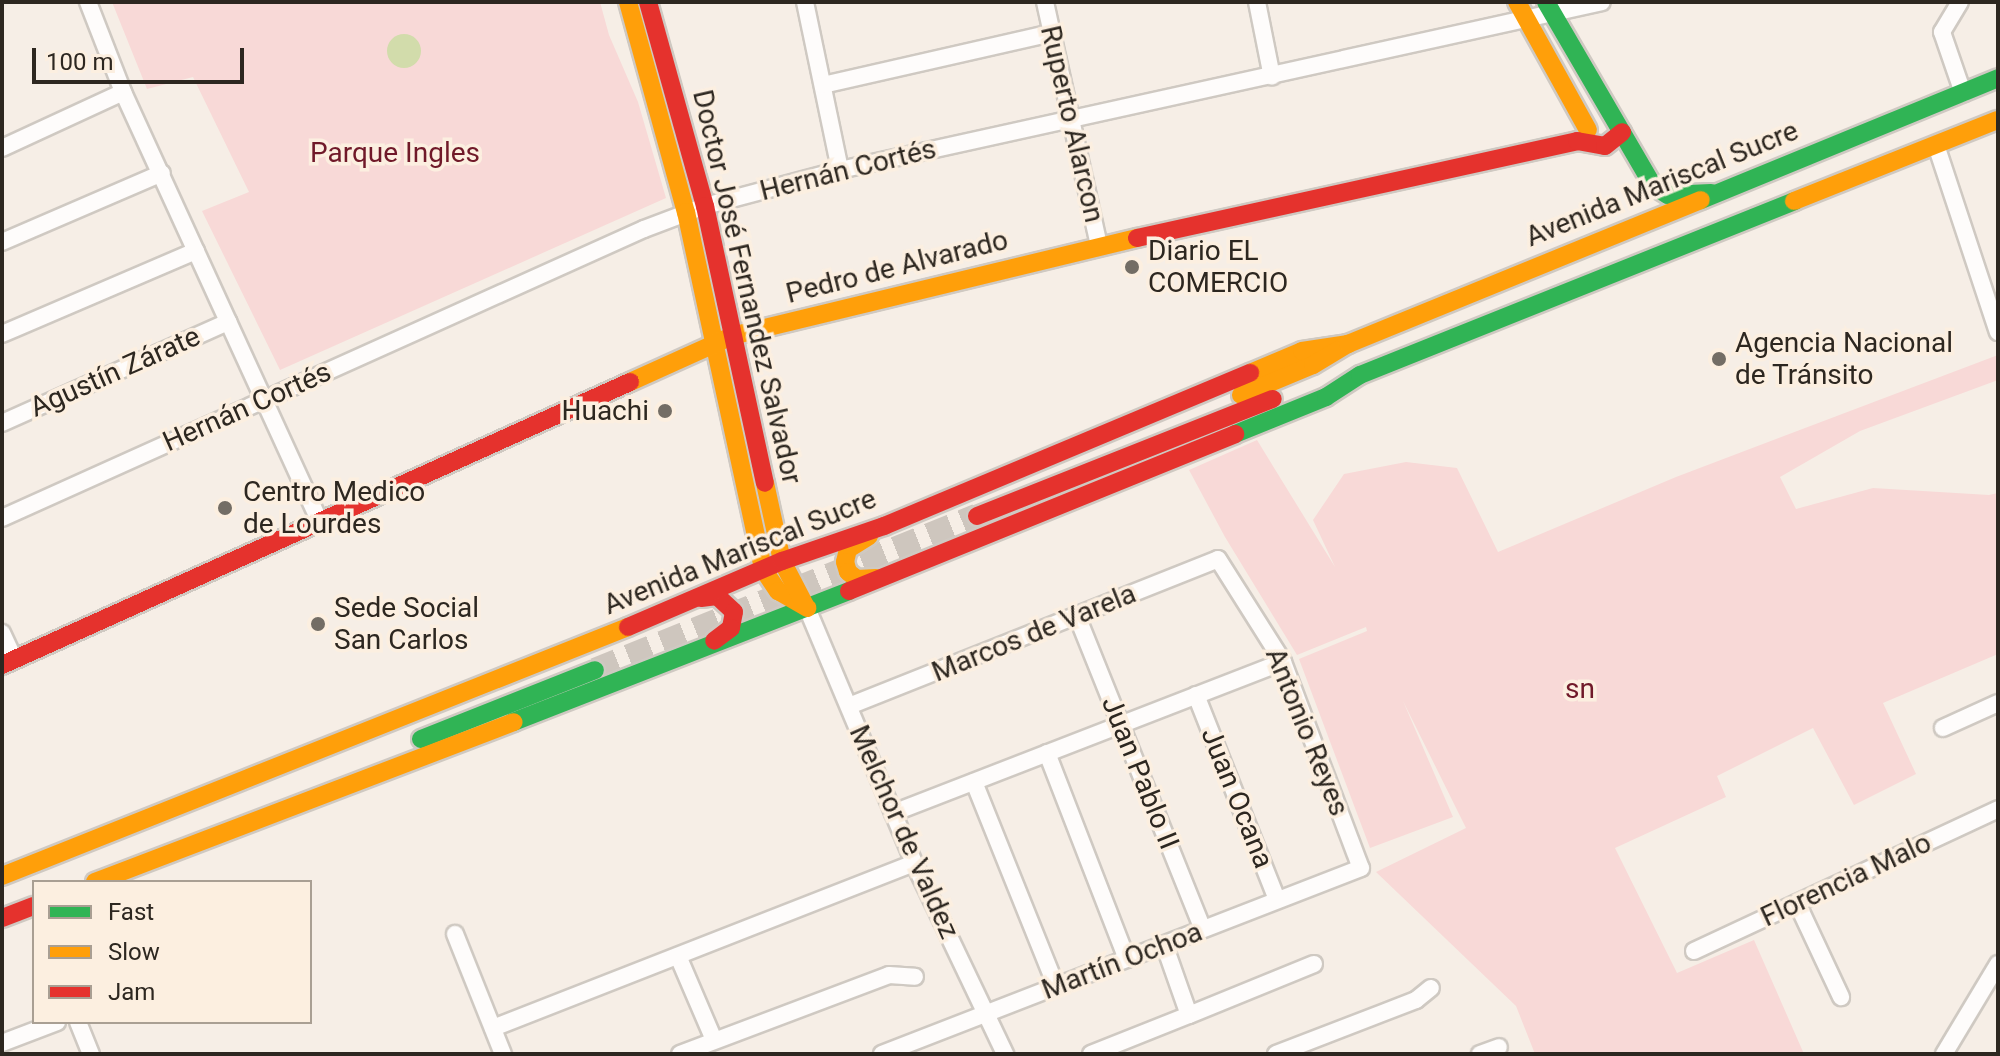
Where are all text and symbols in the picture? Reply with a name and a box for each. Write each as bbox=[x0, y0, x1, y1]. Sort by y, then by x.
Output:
street label: Ruperto Alarcon bbox=[1033, 22, 1111, 226]
scale bar bbox=[36, 32, 248, 82]
text: 100 m bbox=[46, 48, 113, 76]
street label: Doctor José Fernandez Salvador bbox=[685, 87, 809, 487]
street label: Avenida Mariscal Sucre bbox=[1521, 114, 1803, 254]
street label: Hernán Cortés bbox=[756, 132, 940, 208]
park label: Parque Ingles bbox=[310, 136, 480, 170]
street label: Pedro de Alvarado bbox=[783, 223, 1011, 311]
place label: Diario EL COMERCIO bbox=[1148, 234, 1288, 300]
marker: Diario EL COMERCIO bbox=[1123, 258, 1141, 276]
street label: Agustín Zárate bbox=[25, 320, 205, 424]
place label: Agencia Nacional de Tránsito bbox=[1735, 326, 1953, 392]
marker: Agencia Nacional de Tránsito bbox=[1710, 350, 1728, 368]
street label: Hernán Cortés bbox=[158, 355, 336, 459]
place label: Huachi bbox=[561, 394, 649, 428]
marker: Huachi bbox=[656, 402, 674, 420]
place label: Centro Medico de Lourdes bbox=[243, 475, 425, 541]
street label: Avenida Mariscal Sucre bbox=[599, 482, 881, 622]
marker: Centro Medico de Lourdes bbox=[214, 497, 236, 519]
street label: Marcos de Varela bbox=[927, 577, 1141, 689]
place label: Sede Social San Carlos bbox=[334, 591, 479, 657]
marker: Sede Social San Carlos bbox=[309, 615, 327, 633]
street label: Antonio Reyes bbox=[1258, 643, 1356, 821]
park label: sn bbox=[1565, 672, 1595, 706]
street label: Juan Pablo II bbox=[1094, 692, 1186, 854]
street label: Melchor de Valdez bbox=[842, 720, 966, 944]
street label: Juan Ocana bbox=[1194, 723, 1280, 873]
street label: Florencia Malo bbox=[1756, 826, 1936, 934]
legend bbox=[32, 880, 312, 1024]
text: Fast bbox=[108, 898, 154, 926]
street label: Martín Ochoa bbox=[1037, 915, 1207, 1007]
text: Slow bbox=[108, 938, 160, 966]
text: Jam bbox=[108, 978, 155, 1006]

